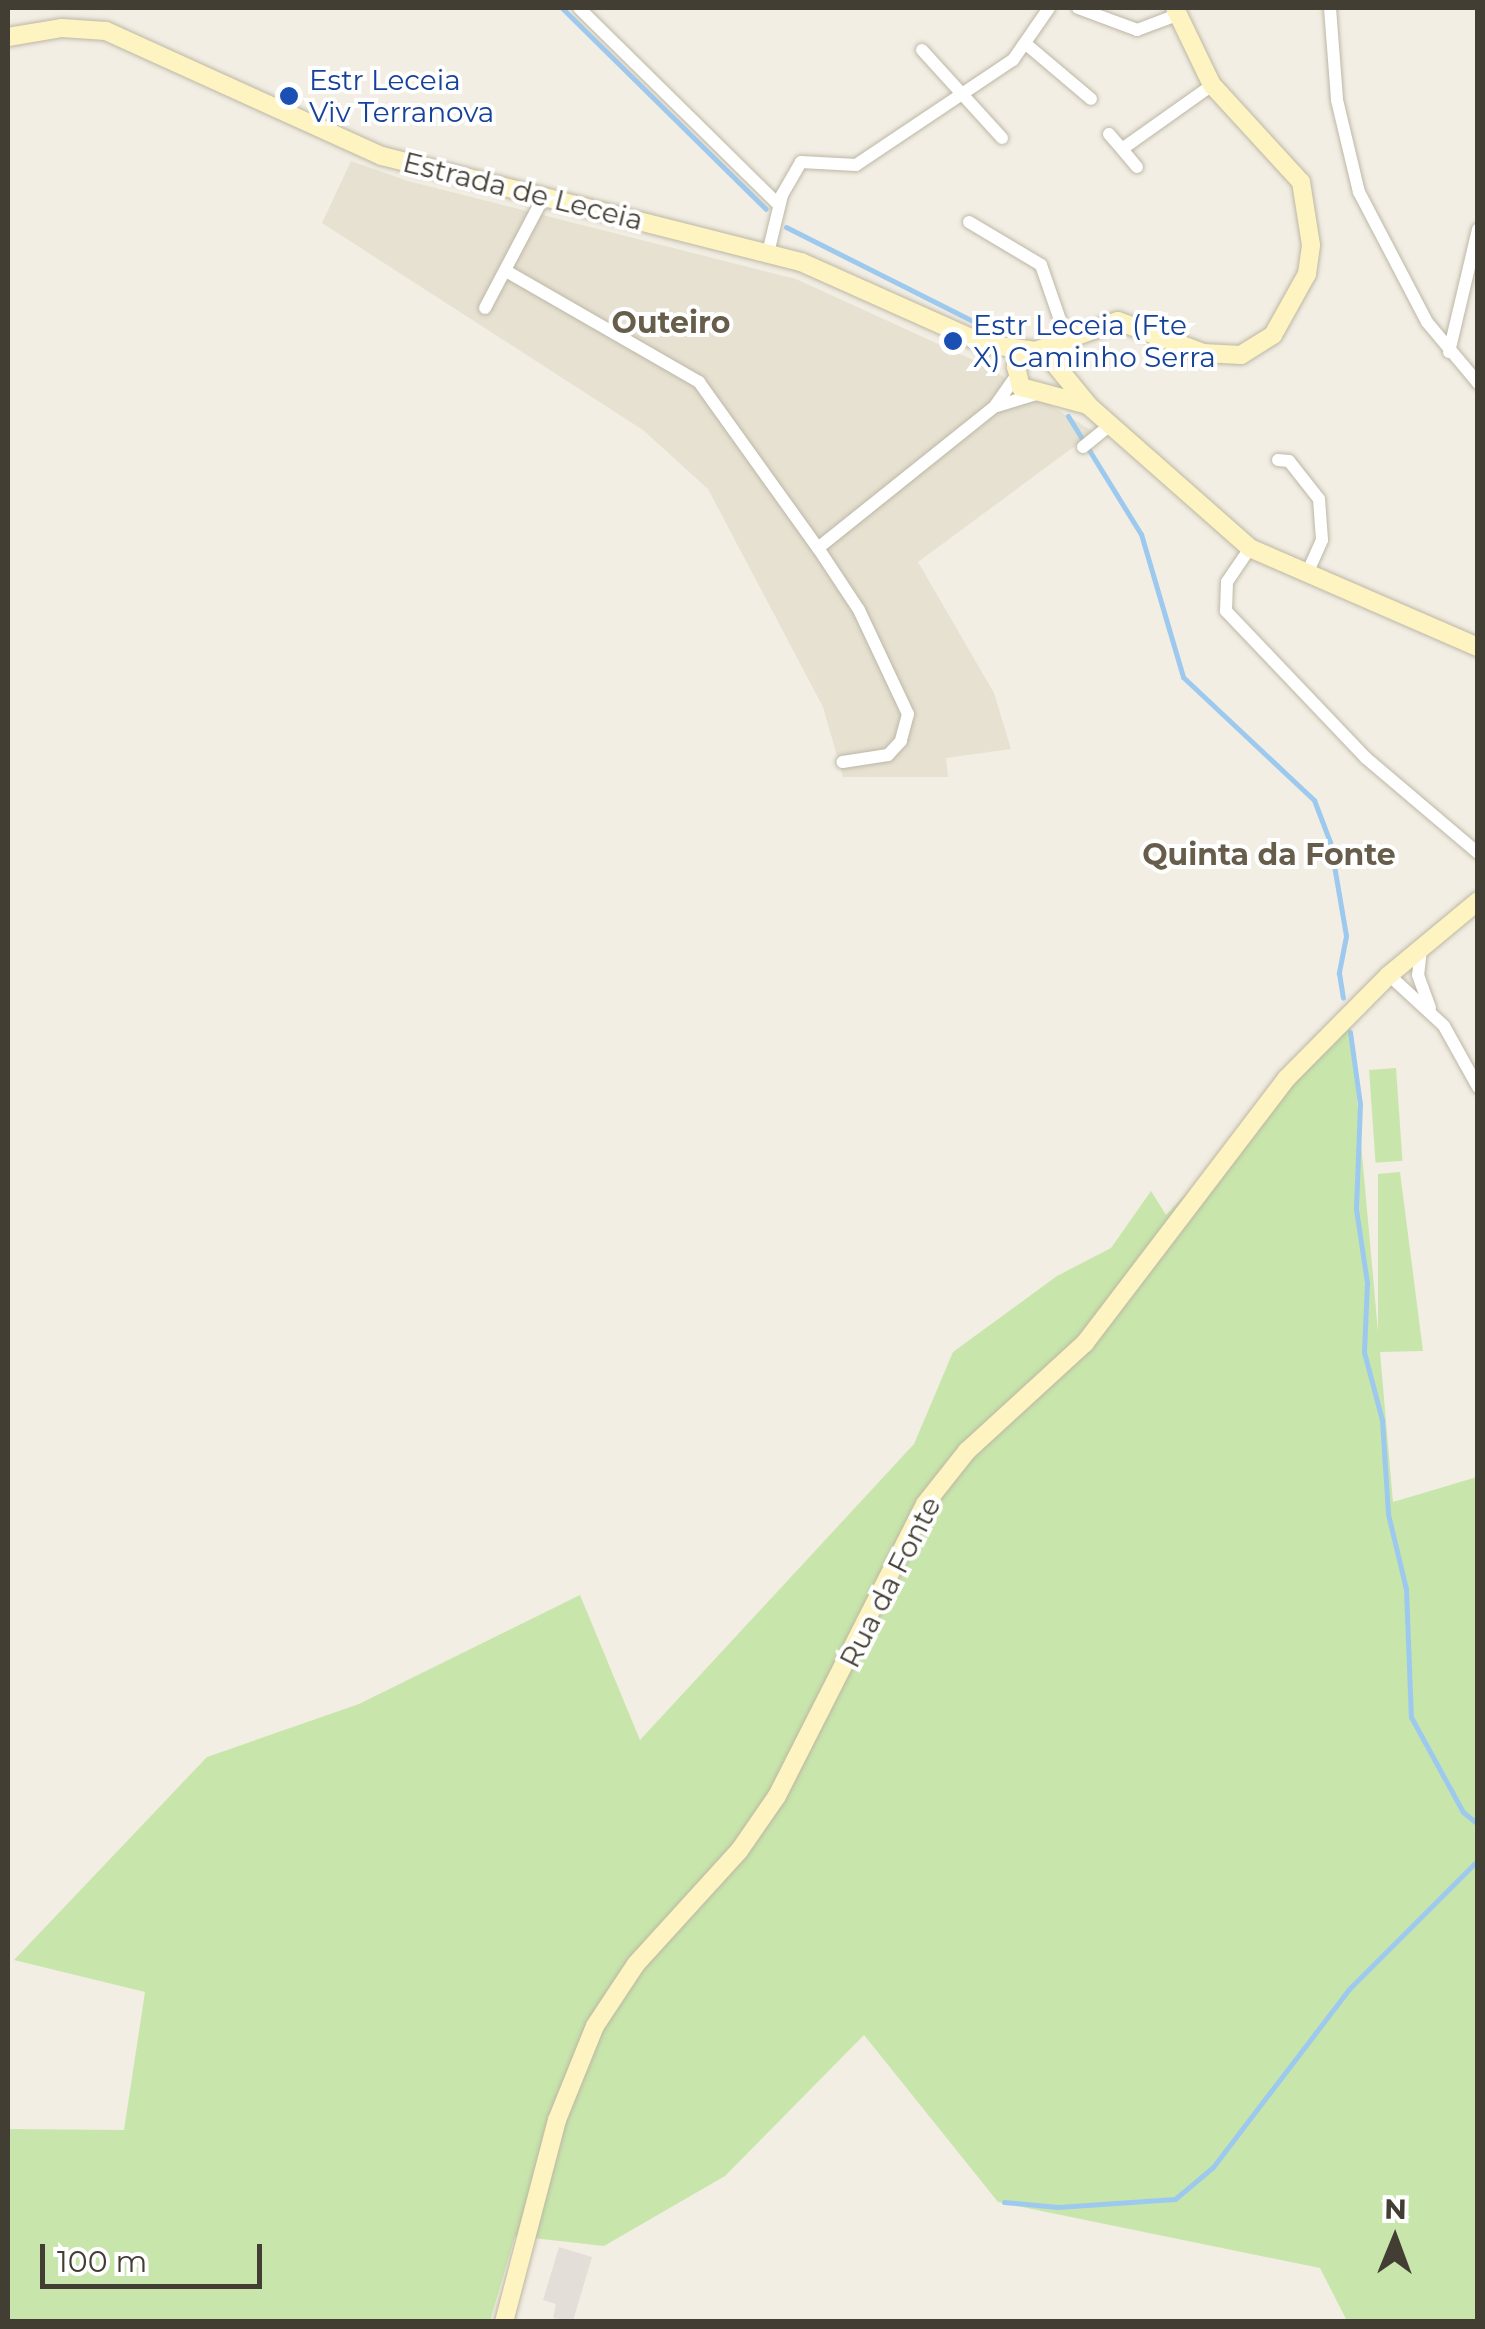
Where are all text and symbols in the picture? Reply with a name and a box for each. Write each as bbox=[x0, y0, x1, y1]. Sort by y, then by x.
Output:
place label: Estr Leceia Viv Terranova bbox=[309, 63, 494, 129]
marker: Estr Leceia Viv Terranova bbox=[278, 85, 300, 107]
street label: Estrada de Leceia bbox=[400, 145, 646, 237]
district label: Outeiro bbox=[612, 305, 730, 341]
place label: Estr Leceia (Fte X) Caminho Serra bbox=[973, 308, 1216, 374]
marker: Estr Leceia (Fte X) Caminho Serra bbox=[942, 330, 964, 352]
district label: Quinta da Fonte bbox=[1142, 837, 1396, 873]
street label: Rua da Fonte bbox=[833, 1491, 947, 1673]
north arrow bbox=[1345, 2189, 1445, 2289]
text: N bbox=[1384, 2192, 1407, 2226]
scale bar bbox=[45, 2224, 268, 2286]
text: 100 m bbox=[57, 2243, 147, 2280]

